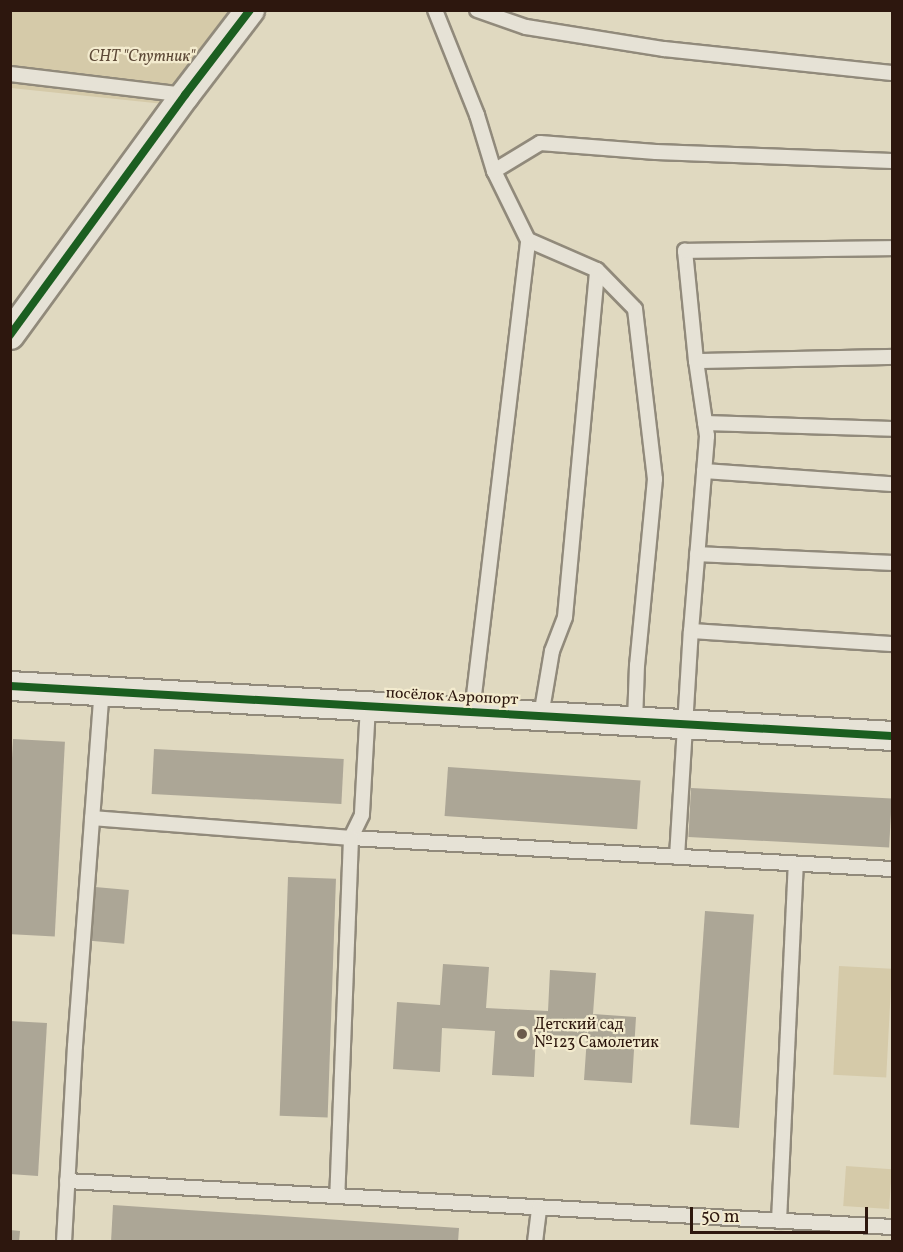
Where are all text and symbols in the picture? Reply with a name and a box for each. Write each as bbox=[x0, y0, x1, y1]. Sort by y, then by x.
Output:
park label: СНТ "Спутник" bbox=[89, 47, 195, 67]
street label: посёлок Аэропорт bbox=[385, 684, 519, 710]
place label: Детский сад №123 Самолетик bbox=[534, 1015, 659, 1053]
marker: Детский сад №123 Самолетик bbox=[515, 1027, 529, 1041]
scale bar bbox=[693, 1195, 872, 1233]
text: 50 m bbox=[701, 1205, 740, 1230]

